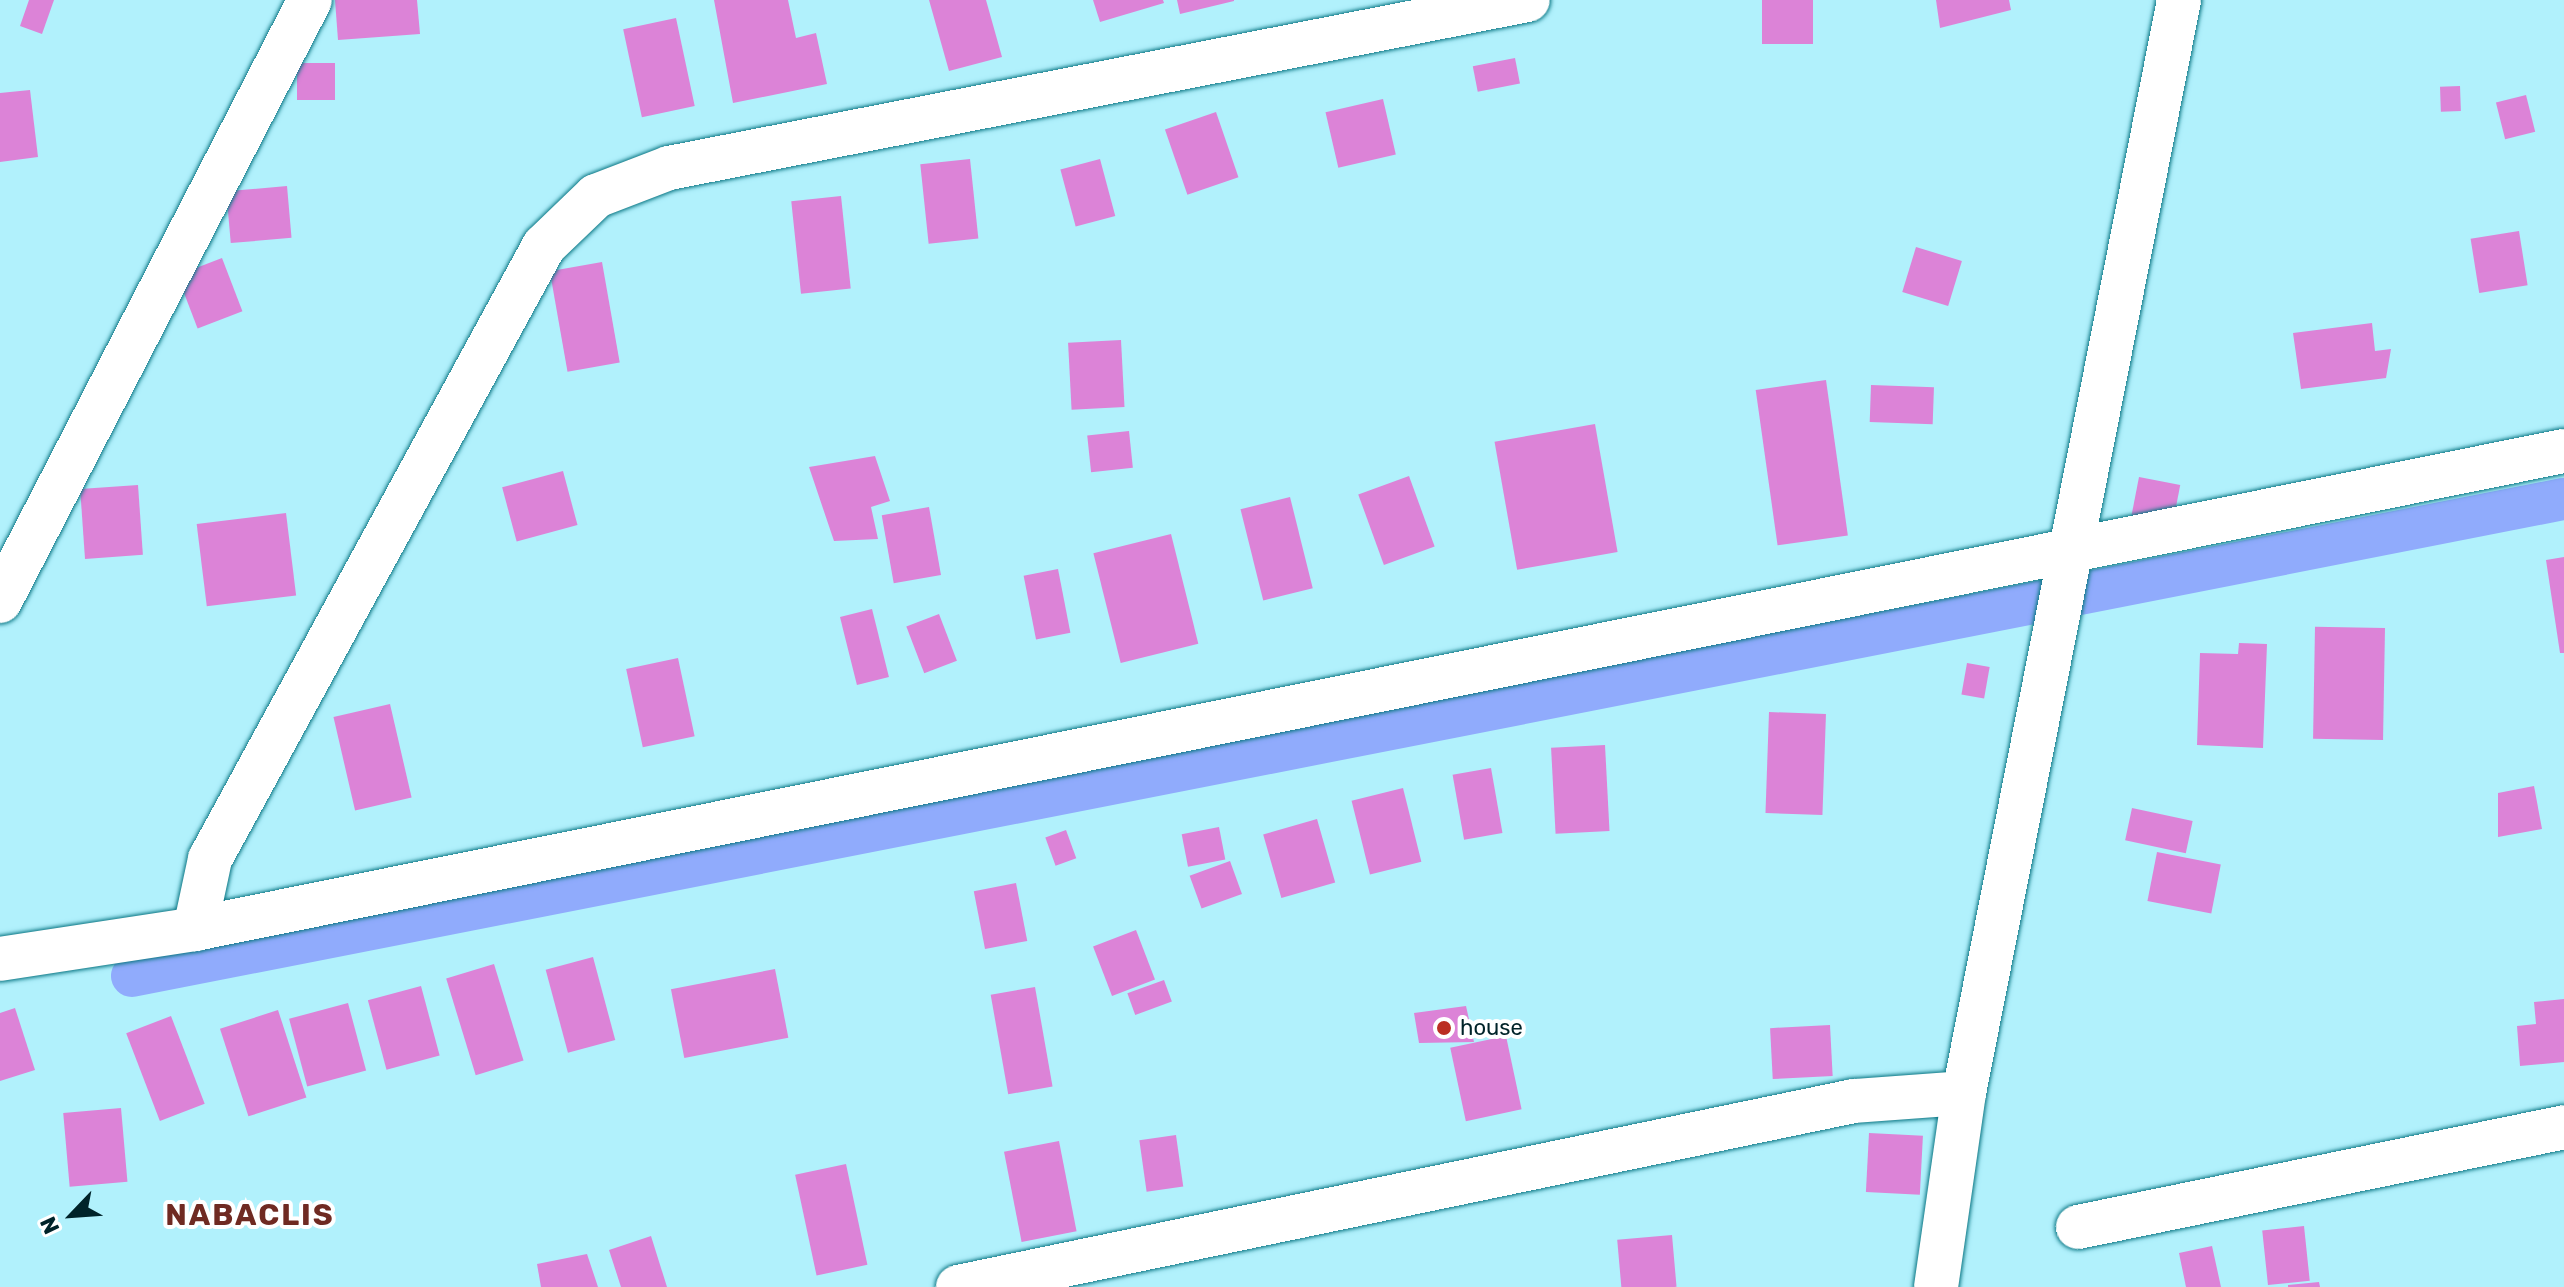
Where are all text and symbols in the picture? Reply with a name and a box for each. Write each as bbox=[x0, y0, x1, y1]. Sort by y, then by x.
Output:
place label: house bbox=[1460, 1015, 1523, 1041]
marker: house bbox=[1435, 1019, 1453, 1037]
north arrow bbox=[32, 1175, 112, 1255]
district label: NABACLIS bbox=[165, 1197, 335, 1233]
text: N bbox=[34, 1212, 65, 1238]

